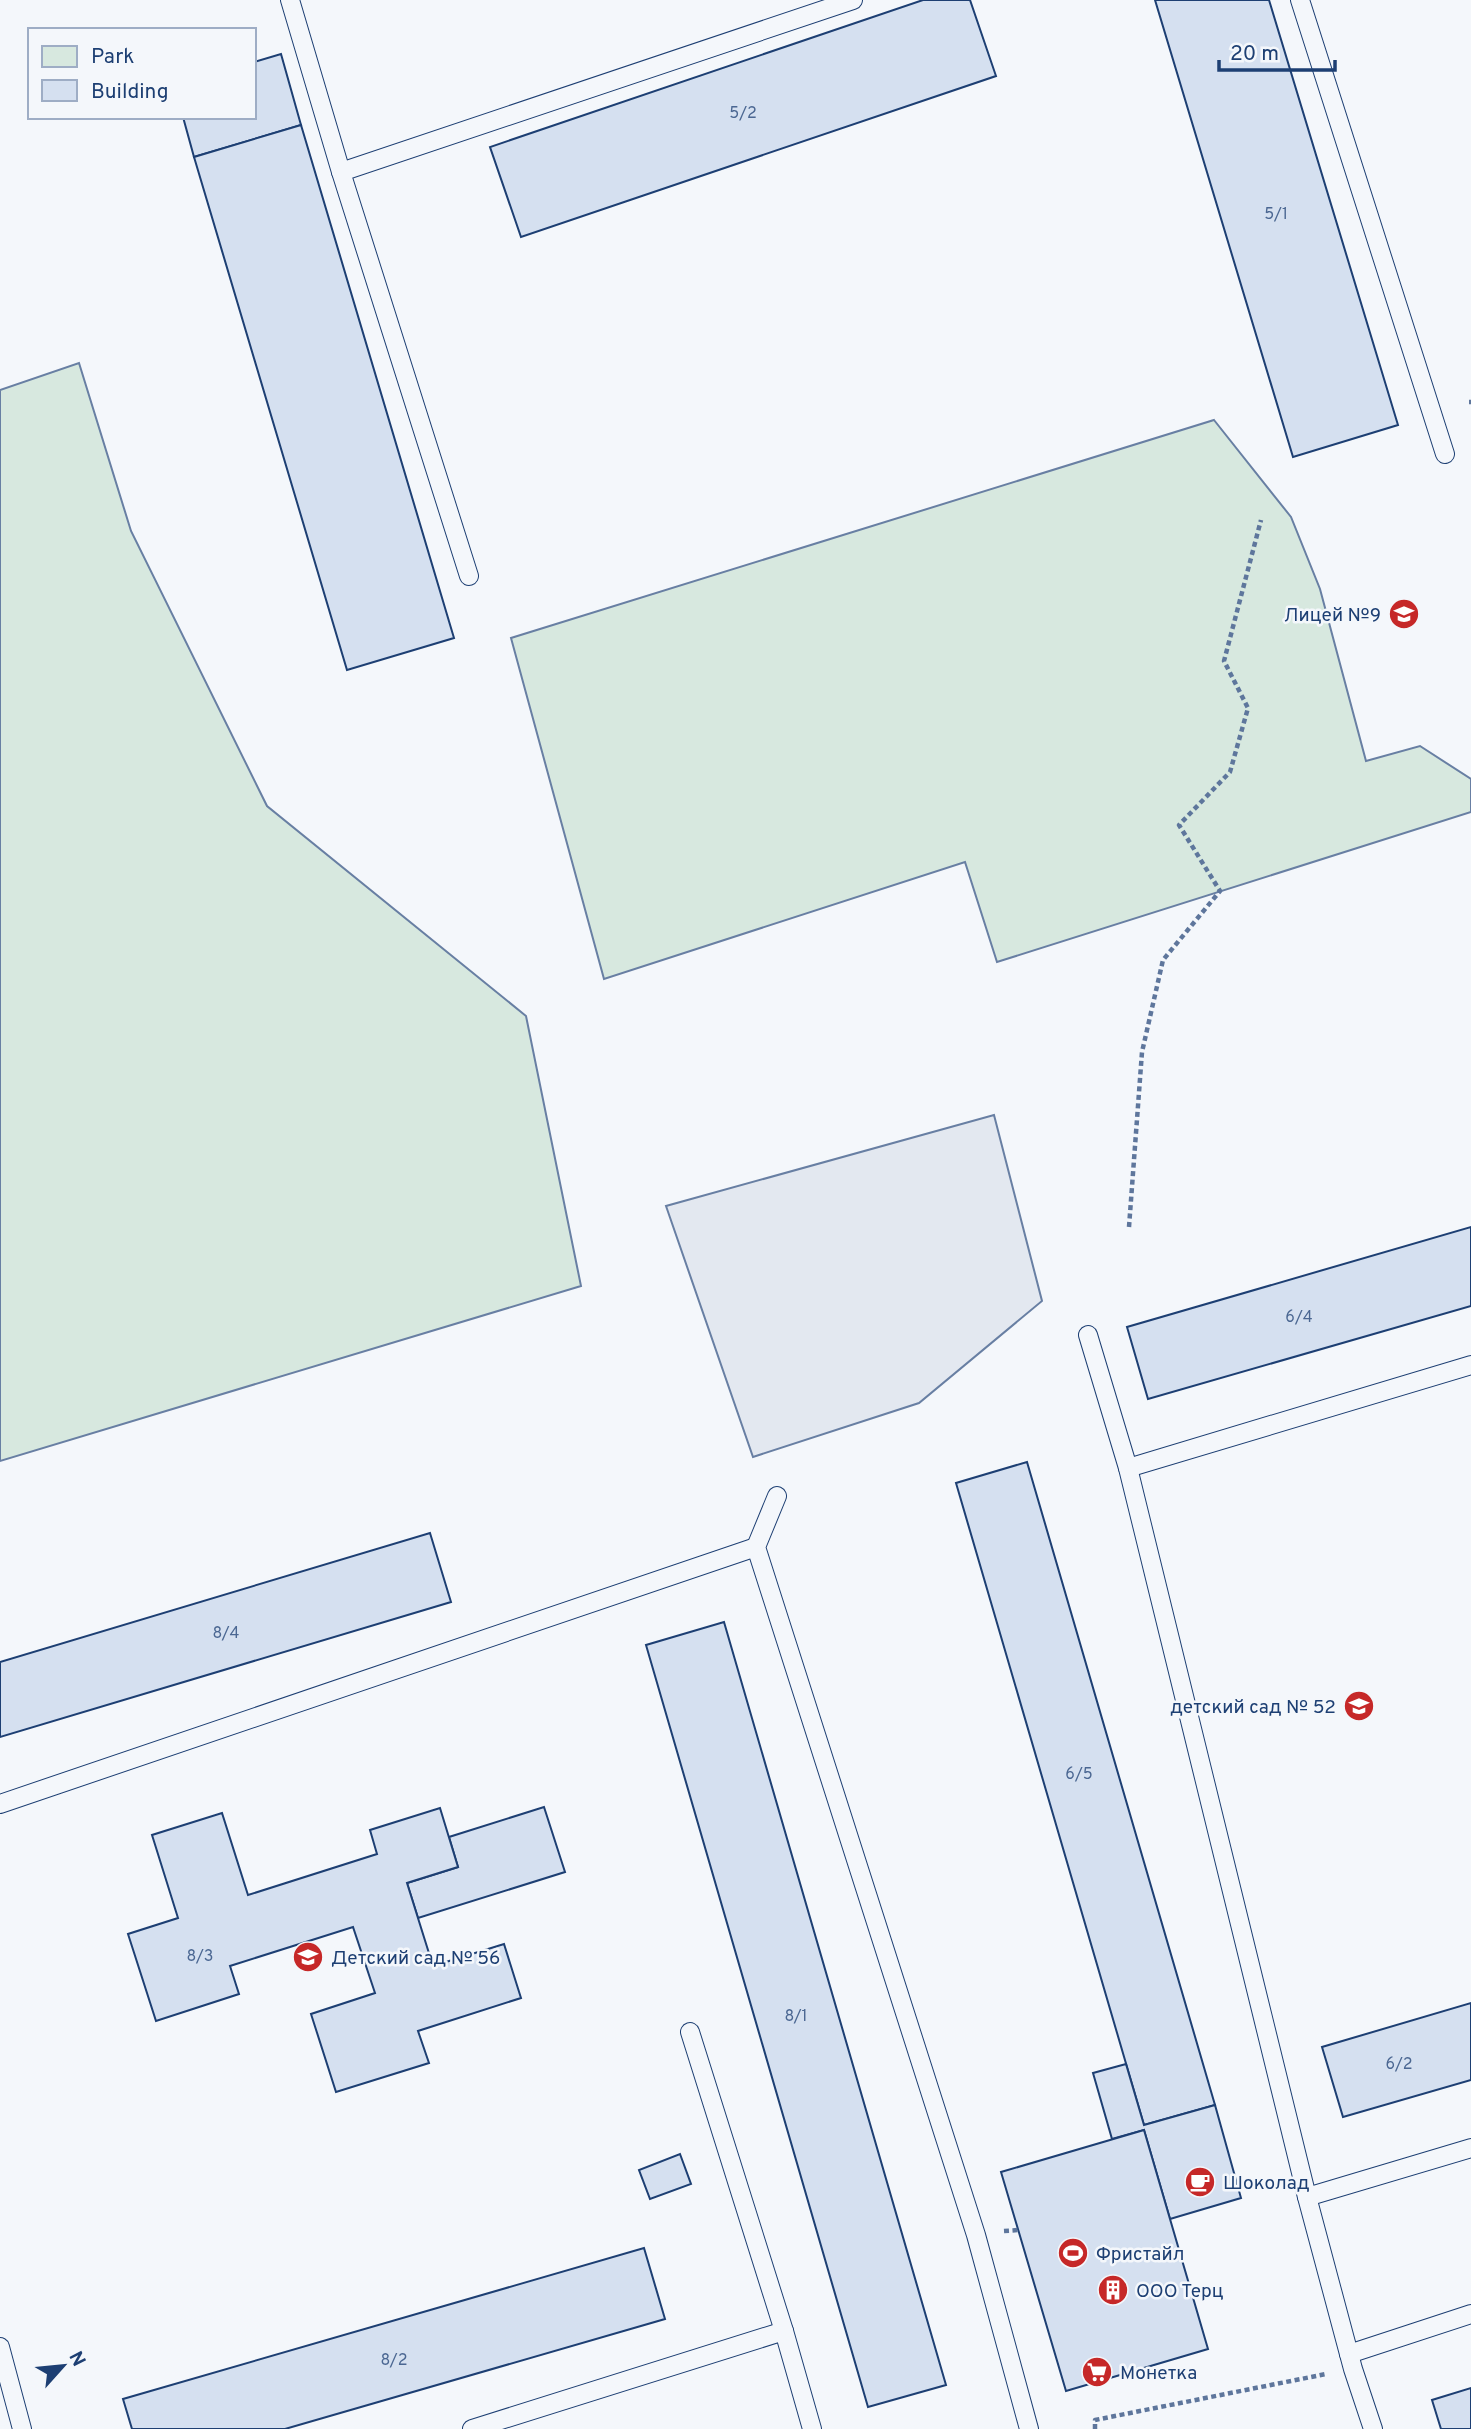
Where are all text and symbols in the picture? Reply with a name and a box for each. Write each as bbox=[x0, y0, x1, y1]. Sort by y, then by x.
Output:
legend bbox=[28, 28, 256, 119]
scale bar bbox=[1219, 28, 1334, 72]
text: 20 m bbox=[1230, 41, 1279, 68]
text: Park bbox=[91, 44, 134, 71]
text: Building bbox=[91, 79, 169, 106]
house number: 5/2 bbox=[729, 104, 757, 124]
house number: 5/1 bbox=[1264, 205, 1288, 225]
school or university icon: Лицей №9 bbox=[1387, 597, 1421, 631]
place label: Лицей №9 bbox=[1284, 604, 1381, 628]
house number: 6/4 bbox=[1285, 1308, 1313, 1328]
house number: 8/4 bbox=[212, 1624, 240, 1644]
school or university icon: детский сад № 52 bbox=[1342, 1689, 1376, 1723]
place label: детский сад № 52 bbox=[1170, 1696, 1336, 1720]
house number: 6/5 bbox=[1065, 1765, 1093, 1785]
school or university icon: Детский сад № 56 bbox=[291, 1940, 325, 1974]
house number: 8/3 bbox=[187, 1947, 213, 1967]
place label: Детский сад № 56 bbox=[331, 1947, 500, 1971]
house number: 8/1 bbox=[784, 2007, 808, 2027]
house number: 6/2 bbox=[1385, 2055, 1413, 2075]
cafe icon: Шоколад bbox=[1183, 2165, 1217, 2199]
place label: Шоколад bbox=[1223, 2172, 1310, 2196]
sports icon: Фристайл bbox=[1056, 2236, 1090, 2270]
place label: Фристайл bbox=[1096, 2243, 1184, 2267]
building icon: ООО Терц bbox=[1096, 2273, 1130, 2307]
place label: ООО Терц bbox=[1136, 2280, 1224, 2304]
north arrow bbox=[28, 2331, 98, 2401]
text: N bbox=[63, 2348, 90, 2371]
house number: 8/2 bbox=[381, 2351, 407, 2371]
supermarket icon: Монетка bbox=[1080, 2355, 1114, 2389]
place label: Монетка bbox=[1120, 2362, 1197, 2386]

